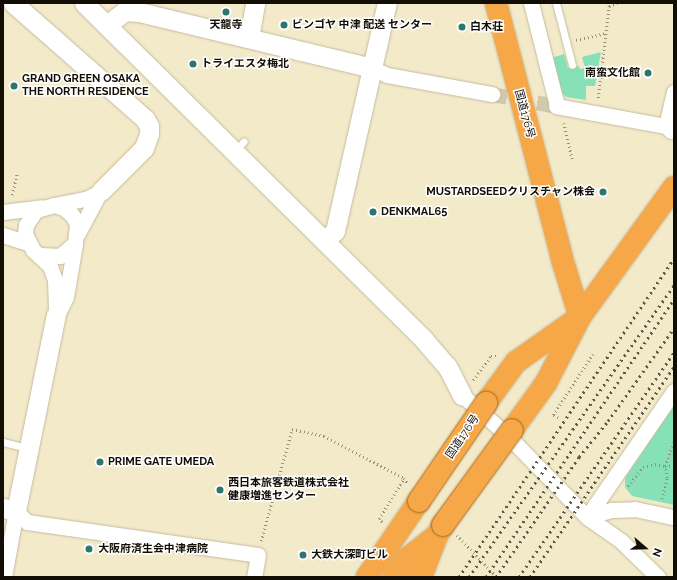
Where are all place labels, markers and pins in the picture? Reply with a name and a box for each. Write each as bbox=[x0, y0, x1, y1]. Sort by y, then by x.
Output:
marker: 天龍寺 bbox=[221, 7, 231, 17]
place label: 天龍寺 bbox=[210, 18, 242, 32]
place label: ビンゴヤ 中津 配送 センター bbox=[292, 18, 432, 32]
marker: ビンゴヤ 中津 配送 センター bbox=[279, 20, 289, 30]
place label: 白木荘 bbox=[470, 20, 503, 34]
marker: 白木荘 bbox=[457, 22, 467, 32]
place label: トライエスタ梅北 bbox=[201, 57, 289, 71]
marker: トライエスタ梅北 bbox=[188, 59, 198, 69]
place label: 南蛮文化館 bbox=[585, 66, 640, 80]
marker: 南蛮文化館 bbox=[643, 68, 653, 78]
place label: GRAND GREEN OSAKA THE NORTH RESIDENCE bbox=[22, 73, 149, 99]
marker: GRAND GREEN OSAKA THE NORTH RESIDENCE bbox=[9, 81, 19, 91]
place label: MUSTARDSEEDクリスチャン株会 bbox=[426, 185, 595, 199]
marker: MUSTARDSEEDクリスチャン株会 bbox=[598, 187, 608, 197]
place label: DENKMAL65 bbox=[381, 205, 447, 219]
marker: DENKMAL65 bbox=[368, 207, 378, 217]
place label: PRIME GATE UMEDA bbox=[108, 455, 214, 469]
marker: PRIME GATE UMEDA bbox=[95, 457, 105, 467]
place label: 西日本旅客鉄道株式会社 健康増進センター bbox=[228, 477, 349, 503]
marker: 西日本旅客鉄道株式会社 健康増進センター bbox=[215, 485, 225, 495]
place label: 大阪府済生会中津病院 bbox=[98, 542, 208, 556]
marker: 大阪府済生会中津病院 bbox=[83, 543, 95, 555]
place label: 大鉄大深町ビル bbox=[311, 548, 388, 562]
marker: 大鉄大深町ビル bbox=[298, 550, 308, 560]

